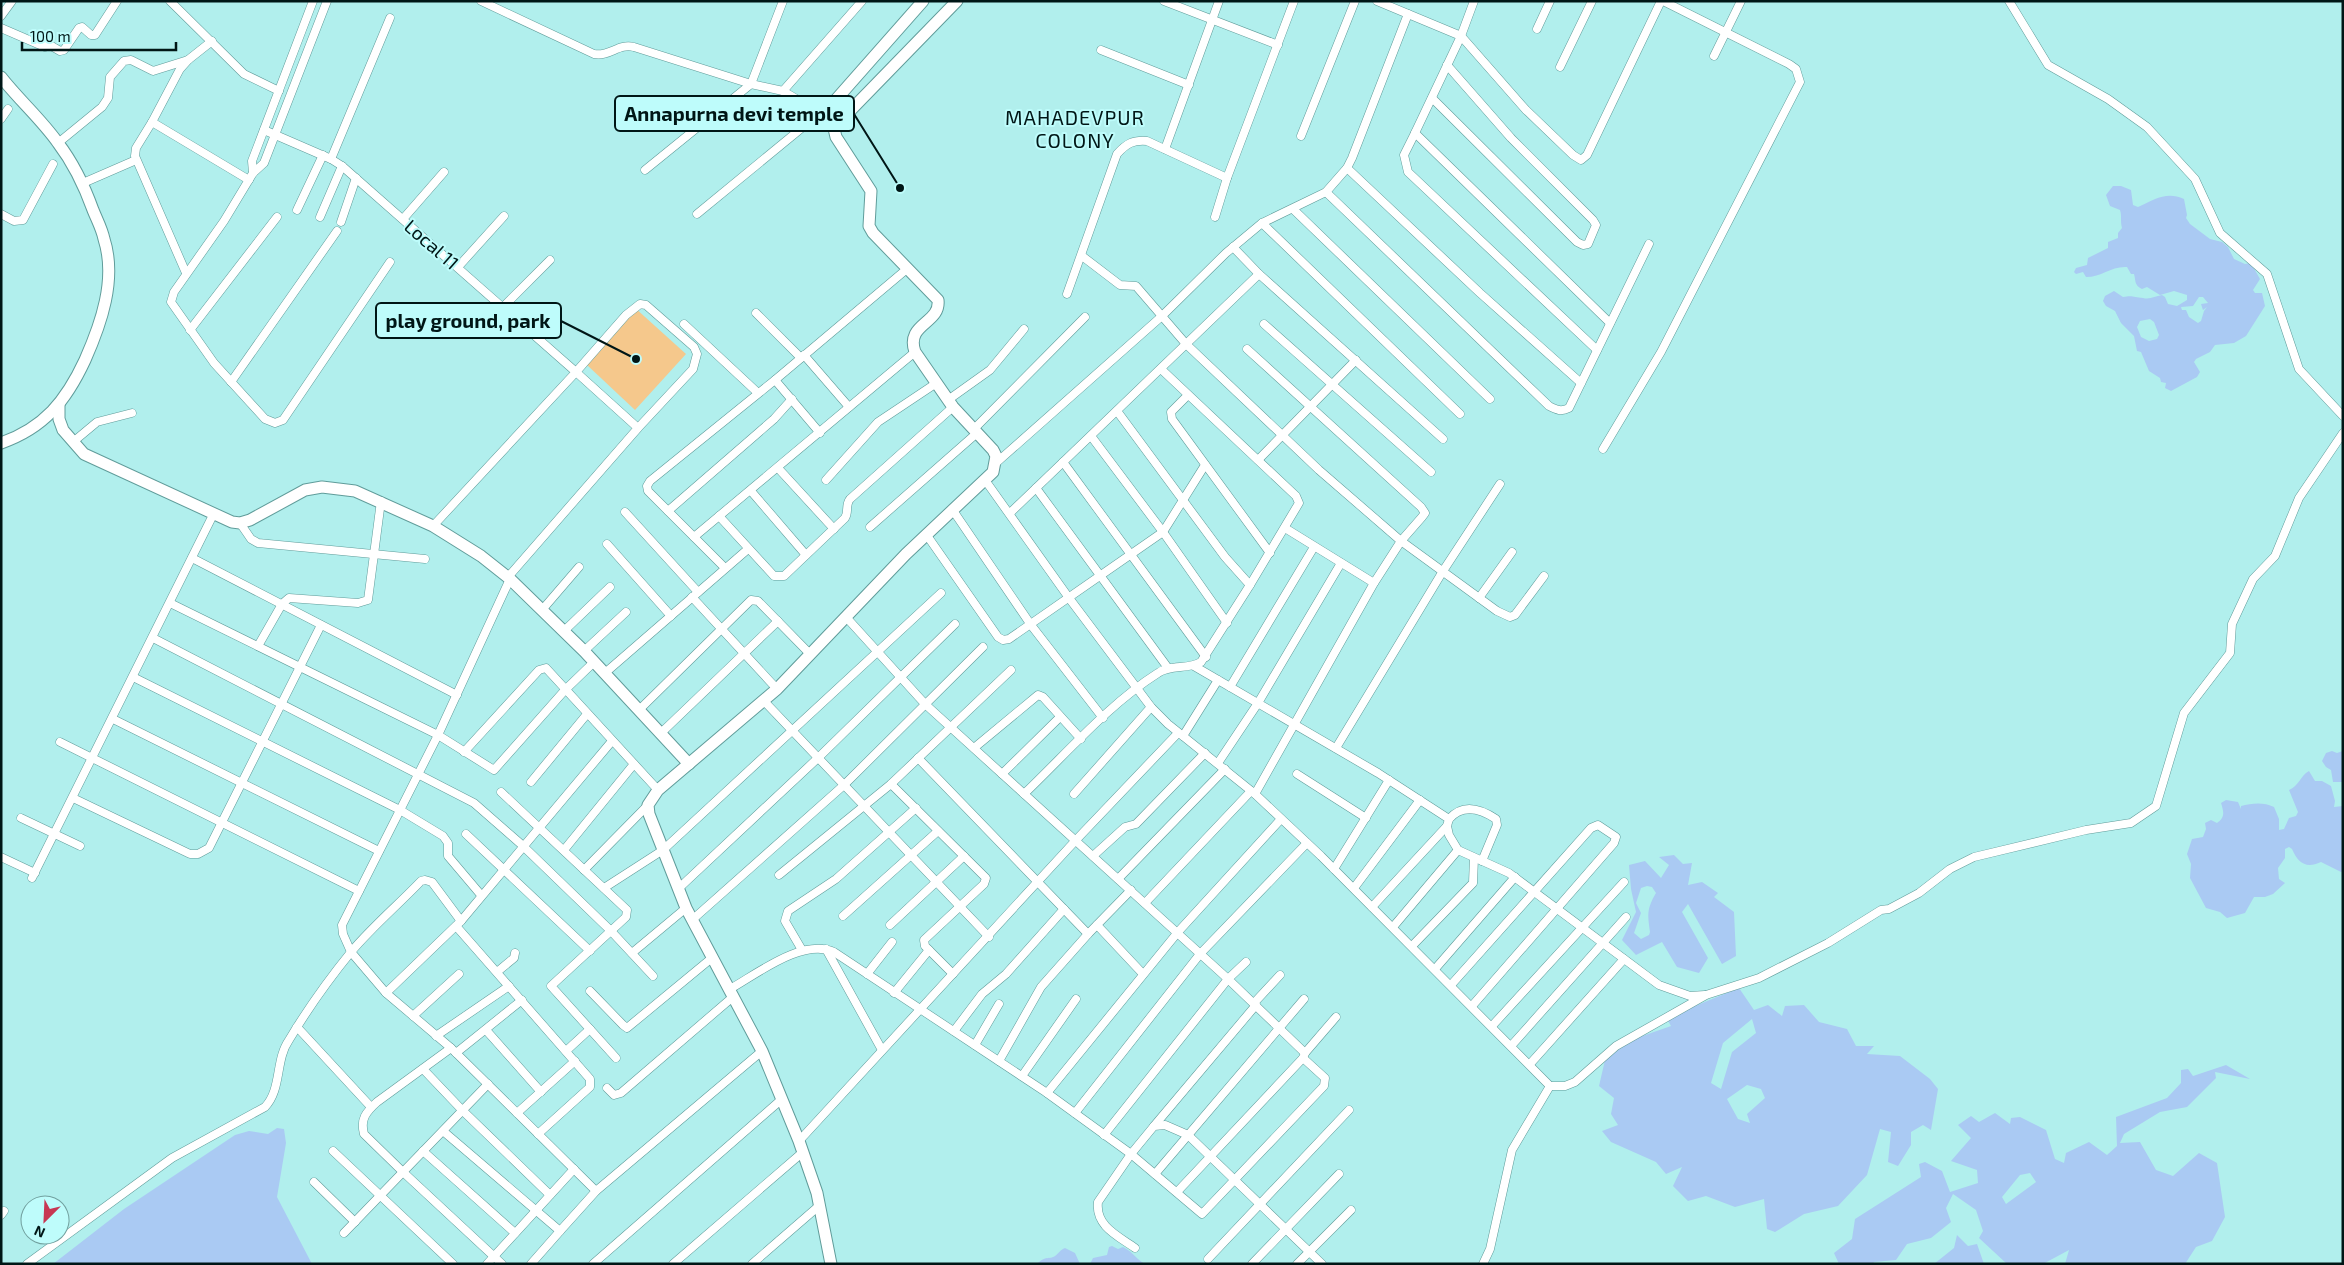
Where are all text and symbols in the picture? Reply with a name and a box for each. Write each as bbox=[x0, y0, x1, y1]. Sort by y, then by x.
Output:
scale bar bbox=[22, 20, 176, 52]
text: 100 m bbox=[30, 27, 71, 45]
callout: Annapurna devi temple bbox=[615, 96, 854, 131]
text: Annapurna devi temple bbox=[624, 101, 844, 125]
district label: MAHADEVPUR COLONY bbox=[1005, 105, 1145, 152]
street label: Local 11 bbox=[400, 214, 464, 274]
callout: play ground, park bbox=[376, 303, 561, 338]
text: play ground, park bbox=[386, 308, 551, 333]
north arrow bbox=[20, 1195, 70, 1245]
text: N bbox=[31, 1223, 48, 1242]

